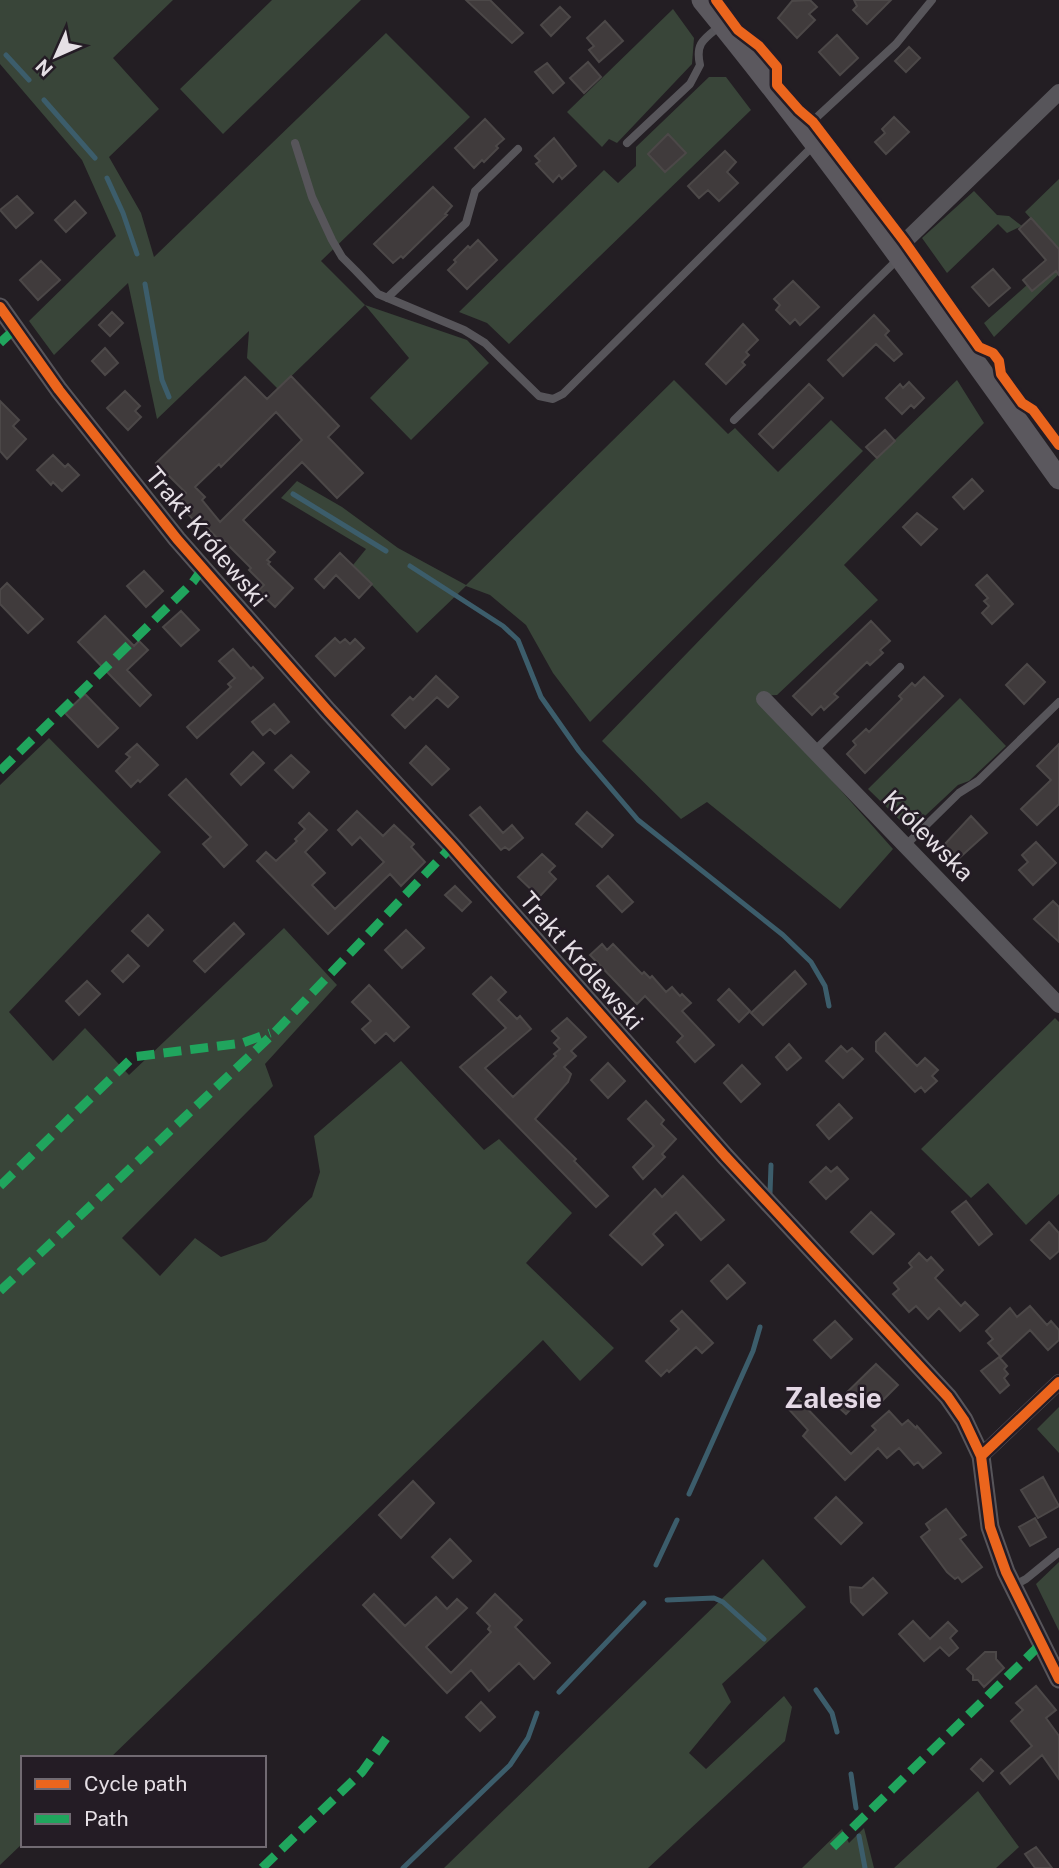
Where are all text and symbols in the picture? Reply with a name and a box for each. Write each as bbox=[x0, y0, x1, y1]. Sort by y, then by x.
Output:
north arrow bbox=[21, 21, 91, 91]
text: N bbox=[31, 55, 57, 81]
street label: Trakt Królewski bbox=[140, 461, 273, 612]
street label: Królewska bbox=[878, 784, 980, 886]
street label: Trakt Królewski bbox=[514, 886, 649, 1035]
district label: Zalesie bbox=[784, 1381, 882, 1414]
legend bbox=[21, 1756, 266, 1847]
text: Cycle path bbox=[84, 1771, 187, 1796]
text: Path bbox=[84, 1806, 129, 1831]

